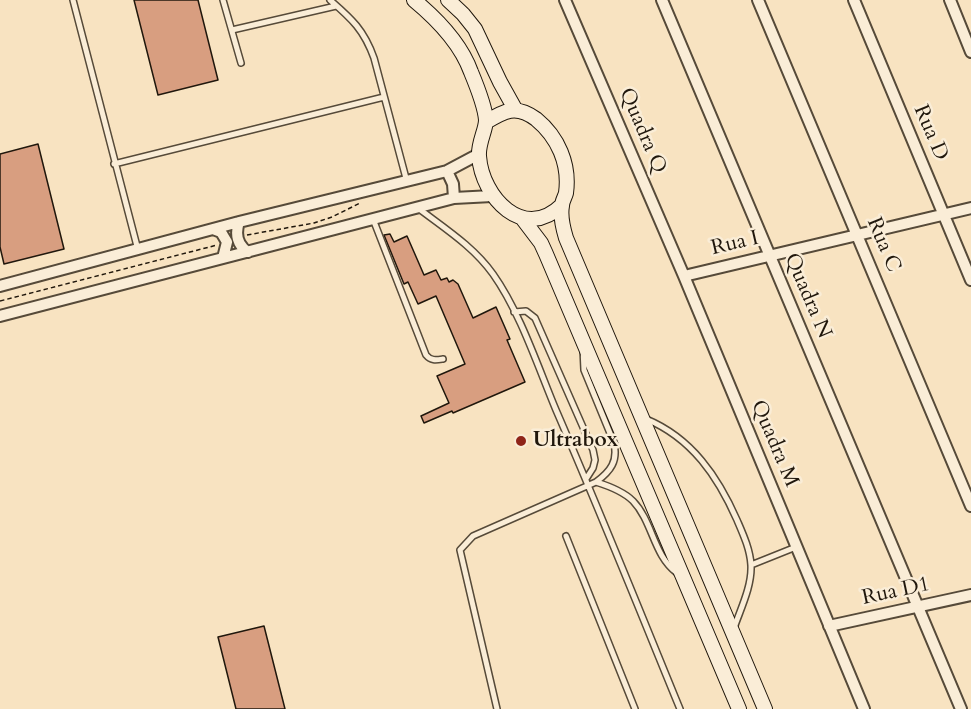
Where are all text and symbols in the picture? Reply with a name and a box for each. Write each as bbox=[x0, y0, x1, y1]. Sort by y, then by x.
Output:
street label: Quadra Q bbox=[613, 84, 671, 178]
street label: Rua D bbox=[907, 101, 953, 165]
street label: Rua C bbox=[860, 214, 906, 276]
street label: Rua I bbox=[709, 226, 761, 262]
street label: Quadra N bbox=[778, 250, 836, 342]
street label: Quadra M bbox=[744, 397, 804, 491]
place label: Ultrabox bbox=[533, 428, 618, 454]
marker: Ultrabox bbox=[514, 434, 528, 448]
street label: Rua D1 bbox=[860, 573, 932, 611]

